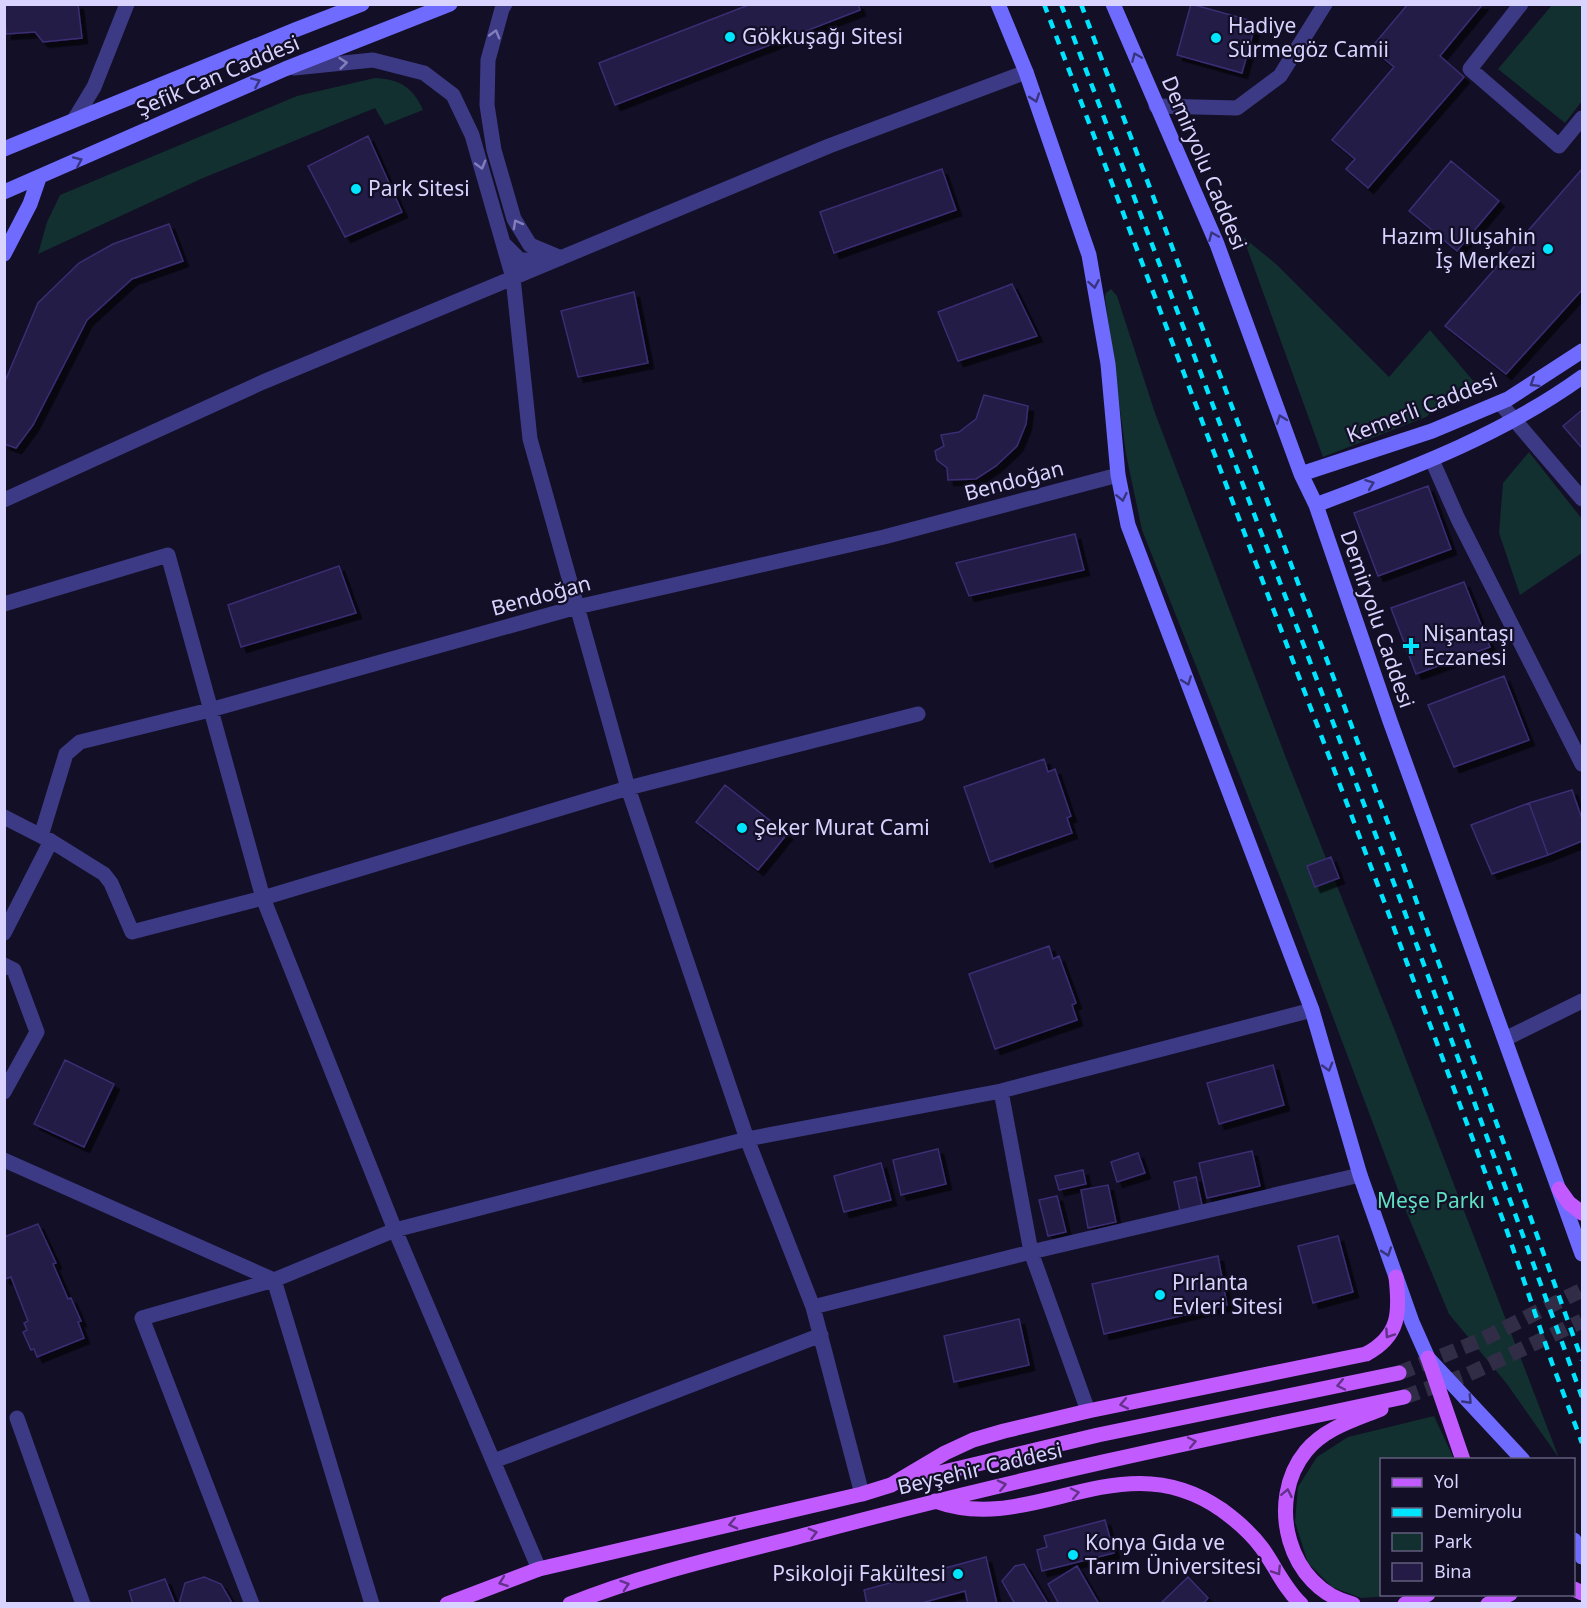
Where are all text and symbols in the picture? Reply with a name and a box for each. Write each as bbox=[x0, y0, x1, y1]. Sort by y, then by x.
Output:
place label: Hadiye Sürmegöz Camii bbox=[1228, 11, 1389, 63]
place label: Gökkuşağı Sitesi bbox=[742, 22, 903, 50]
street label: Şefik Can Caddesi bbox=[132, 28, 303, 122]
one-way arrow bbox=[488, 29, 500, 40]
marker: Gökkuşağı Sitesi bbox=[723, 30, 737, 44]
marker: Hadiye Sürmegöz Camii bbox=[1209, 31, 1223, 45]
one-way arrow bbox=[1131, 53, 1143, 64]
one-way arrow bbox=[338, 57, 347, 70]
street label: Demiryolu Caddesi bbox=[1156, 71, 1254, 254]
one-way arrow bbox=[250, 77, 261, 89]
one-way arrow bbox=[1027, 92, 1040, 103]
one-way arrow bbox=[71, 156, 82, 168]
one-way arrow bbox=[474, 159, 486, 170]
place label: Park Sitesi bbox=[368, 174, 470, 202]
marker: Park Sitesi bbox=[349, 182, 363, 196]
one-way arrow bbox=[513, 220, 525, 230]
place label: Hazım Uluşahin İş Merkezi bbox=[1381, 222, 1536, 274]
one-way arrow bbox=[1209, 231, 1221, 242]
marker: Hazım Uluşahin İş Merkezi bbox=[1541, 242, 1555, 256]
one-way arrow bbox=[1087, 278, 1100, 288]
street label: Kemerli Caddesi bbox=[1342, 365, 1501, 449]
one-way arrow bbox=[1530, 376, 1540, 388]
one-way arrow bbox=[1275, 414, 1288, 425]
street label: Bendoğan bbox=[961, 453, 1067, 507]
one-way arrow bbox=[1364, 479, 1375, 491]
one-way arrow bbox=[1115, 492, 1128, 502]
street label: Demiryolu Caddesi bbox=[1334, 526, 1422, 711]
street label: Bendoğan bbox=[488, 568, 594, 622]
place label: Nişantaşı Eczanesi bbox=[1423, 619, 1514, 671]
marker: Nişantaşı Eczanesi bbox=[1404, 639, 1418, 653]
one-way arrow bbox=[1180, 675, 1193, 686]
place label: Şeker Murat Cami bbox=[754, 813, 930, 841]
marker: Şeker Murat Cami bbox=[735, 821, 749, 835]
one-way arrow bbox=[1321, 1061, 1333, 1072]
park label: Meşe Parkı bbox=[1377, 1186, 1485, 1214]
one-way arrow bbox=[1380, 1247, 1392, 1257]
place label: Pırlanta Evleri Sitesi bbox=[1172, 1268, 1283, 1320]
marker: Pırlanta Evleri Sitesi bbox=[1153, 1288, 1167, 1302]
one-way arrow bbox=[1385, 1327, 1396, 1338]
one-way arrow bbox=[1337, 1378, 1347, 1391]
one-way arrow bbox=[1461, 1394, 1472, 1404]
one-way arrow bbox=[1119, 1397, 1129, 1410]
street label: Beyşehir Caddesi bbox=[895, 1435, 1065, 1501]
one-way arrow bbox=[1187, 1436, 1197, 1449]
legend bbox=[1380, 1458, 1575, 1596]
text: Yol bbox=[1434, 1469, 1459, 1493]
one-way arrow bbox=[997, 1479, 1007, 1492]
one-way arrow bbox=[1070, 1487, 1080, 1500]
one-way arrow bbox=[1280, 1488, 1293, 1498]
text: Demiryolu bbox=[1434, 1499, 1522, 1523]
one-way arrow bbox=[728, 1517, 738, 1530]
one-way arrow bbox=[807, 1528, 818, 1540]
place label: Konya Gıda ve Tarım Üniversitesi bbox=[1085, 1528, 1261, 1580]
text: Park bbox=[1434, 1529, 1472, 1553]
marker: Konya Gıda ve Tarım Üniversitesi bbox=[1066, 1548, 1080, 1562]
place label: Psikoloji Fakültesi bbox=[772, 1559, 946, 1587]
text: Bina bbox=[1434, 1559, 1472, 1583]
one-way arrow bbox=[1270, 1565, 1281, 1576]
marker: Psikoloji Fakültesi bbox=[951, 1567, 965, 1581]
one-way arrow bbox=[498, 1575, 509, 1588]
one-way arrow bbox=[619, 1580, 630, 1592]

